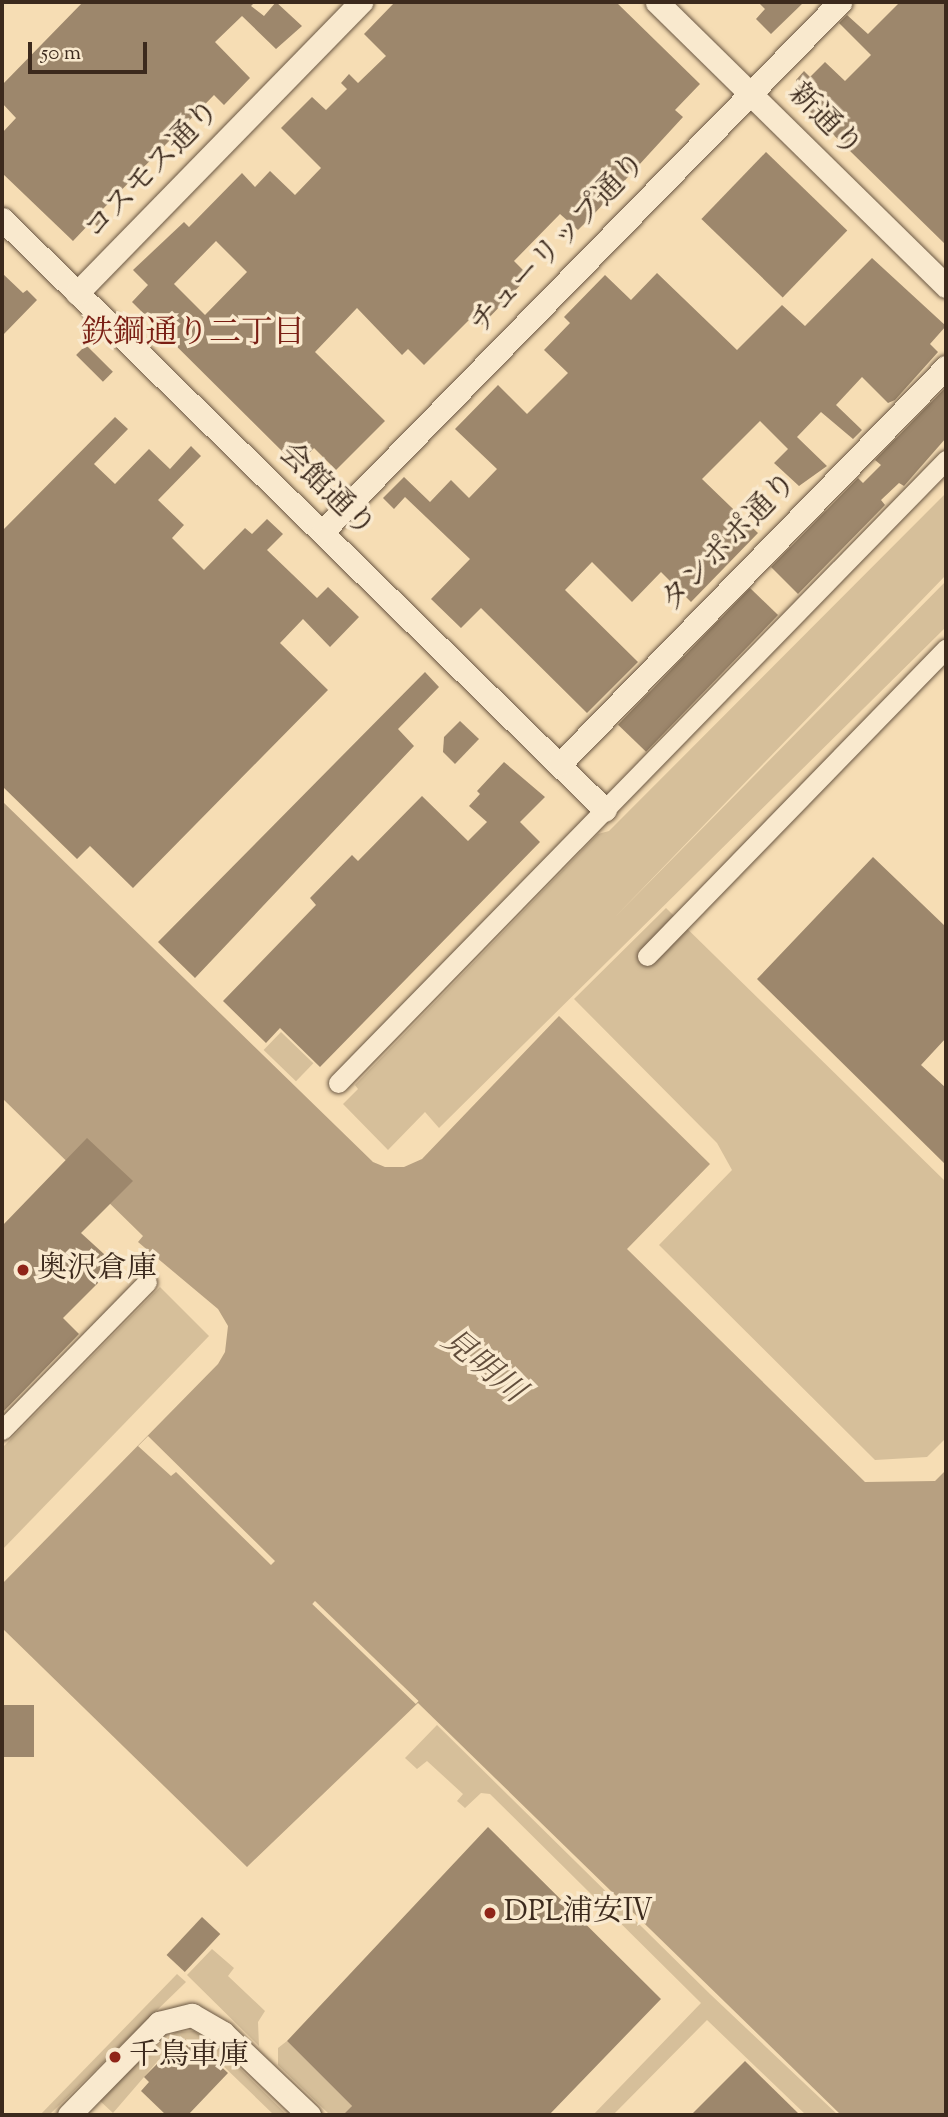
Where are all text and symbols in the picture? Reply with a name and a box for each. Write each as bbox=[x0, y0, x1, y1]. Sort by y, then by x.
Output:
scale bar bbox=[32, 28, 150, 72]
text: 50 m bbox=[41, 39, 81, 69]
street label: 新通り bbox=[779, 76, 869, 166]
street label: コスモス通り bbox=[78, 94, 228, 248]
street label: チューリップ通り bbox=[463, 145, 655, 343]
district label: 鉄鋼通り二丁目 bbox=[81, 315, 305, 353]
street label: 会館通り bbox=[270, 436, 382, 546]
street label: タンポポ通り bbox=[655, 466, 805, 620]
place label: 奥沢倉庫 bbox=[37, 1252, 157, 1288]
marker: 奥沢倉庫 bbox=[15, 1262, 31, 1278]
water label: 見明川 bbox=[433, 1322, 531, 1412]
place label: DPL浦安Ⅳ bbox=[504, 1895, 653, 1931]
marker: DPL浦安Ⅳ bbox=[482, 1905, 498, 1921]
place label: 千鳥車庫 bbox=[129, 2039, 249, 2075]
marker: 千鳥車庫 bbox=[107, 2049, 123, 2065]

